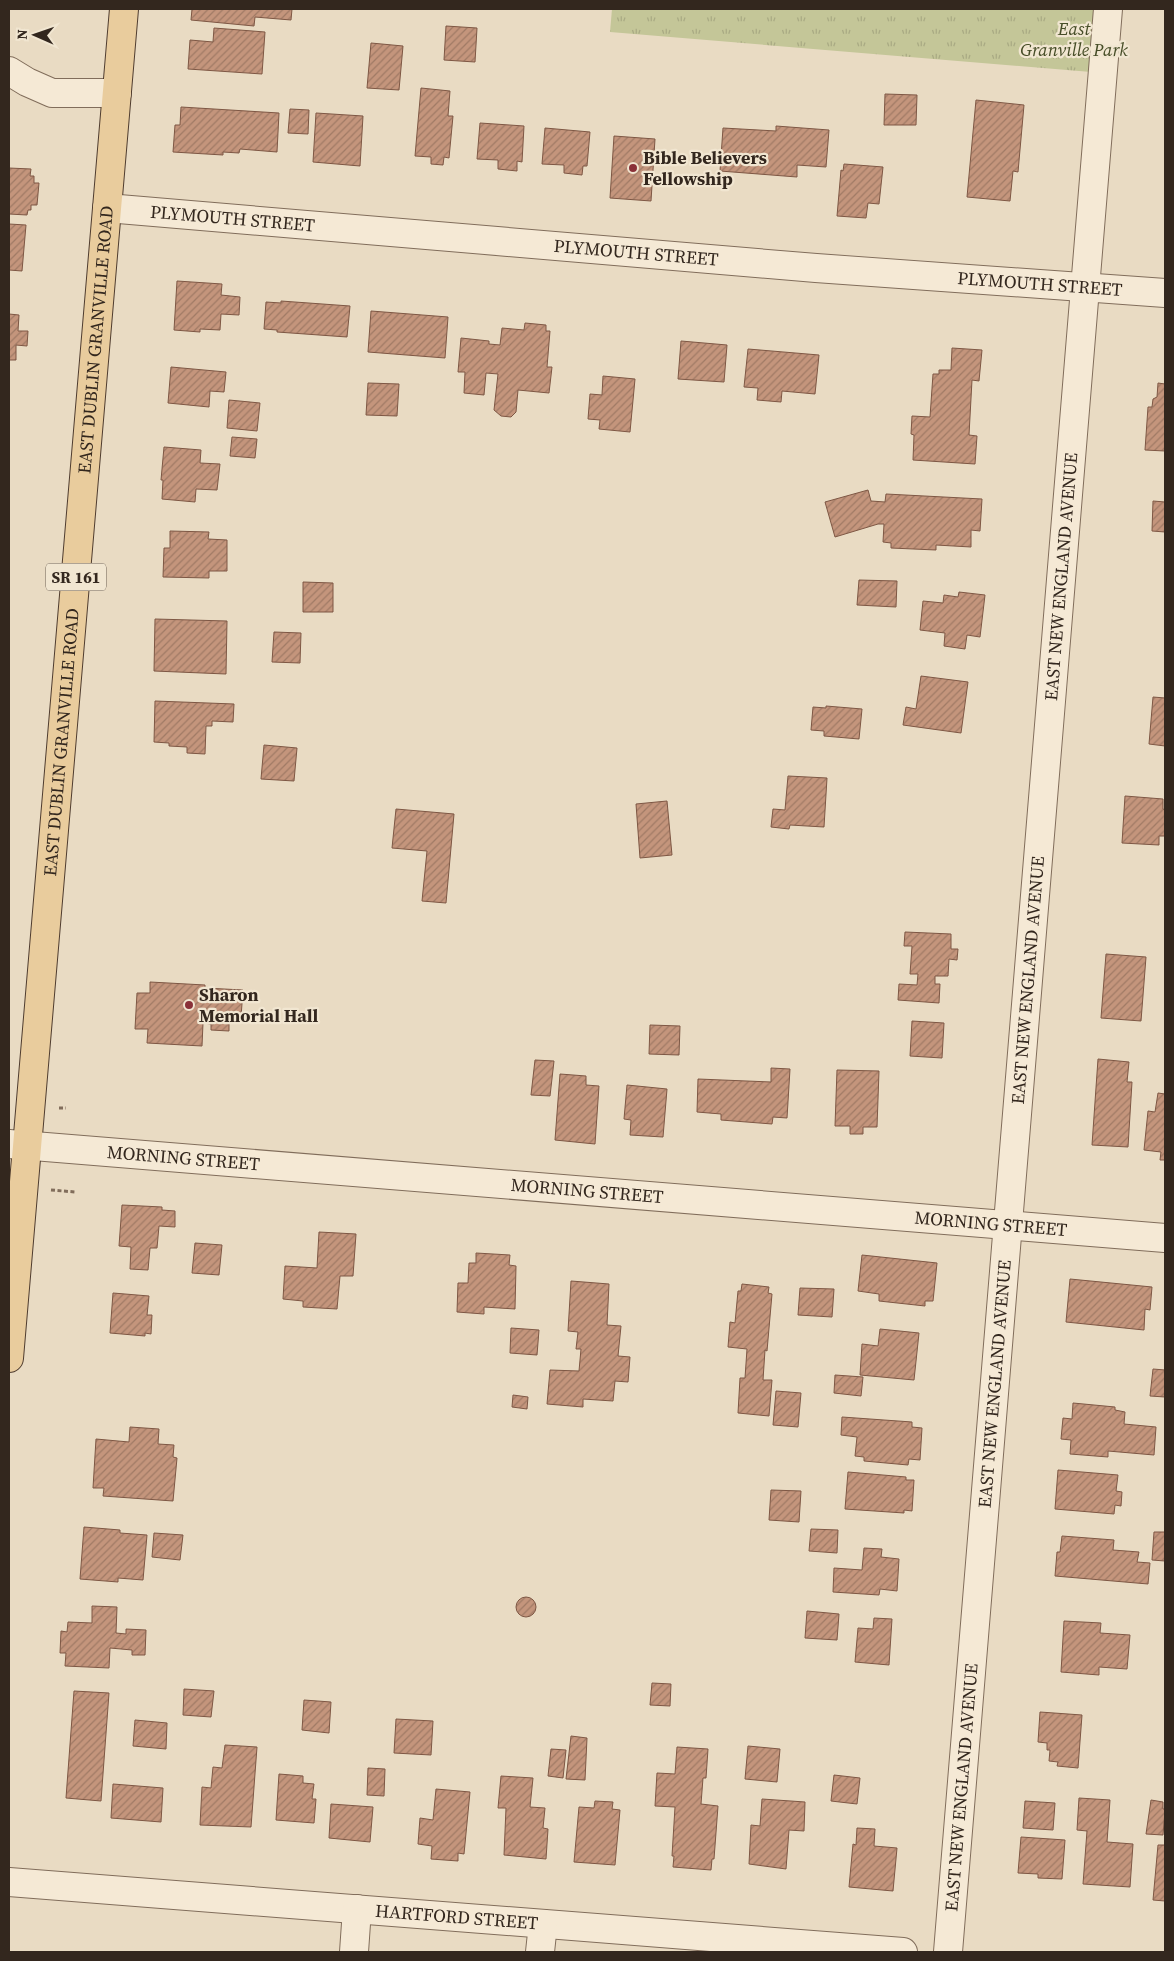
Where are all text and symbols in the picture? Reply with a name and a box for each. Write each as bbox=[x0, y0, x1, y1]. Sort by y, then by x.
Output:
north arrow bbox=[10, 10, 60, 60]
park label: East Granville Park bbox=[1020, 16, 1128, 62]
text: N bbox=[12, 29, 32, 40]
place label: Bible Believers Fellowship bbox=[643, 145, 767, 191]
marker: Bible Believers Fellowship bbox=[627, 162, 639, 174]
street label: PLYMOUTH STREET bbox=[149, 199, 316, 238]
street label: EAST DUBLIN GRANVILLE ROAD bbox=[71, 205, 119, 475]
street label: PLYMOUTH STREET bbox=[553, 233, 720, 272]
street label: PLYMOUTH STREET bbox=[957, 265, 1123, 302]
street label: EAST NEW ENGLAND AVENUE bbox=[1038, 451, 1083, 702]
road number: SR 161 bbox=[46, 564, 106, 590]
street label: EAST DUBLIN GRANVILLE ROAD bbox=[37, 607, 85, 877]
street label: EAST NEW ENGLAND AVENUE bbox=[1005, 855, 1050, 1105]
place label: Sharon Memorial Hall bbox=[199, 982, 319, 1028]
marker: Sharon Memorial Hall bbox=[183, 999, 195, 1011]
street label: MORNING STREET bbox=[106, 1139, 261, 1176]
street label: MORNING STREET bbox=[510, 1172, 665, 1209]
street label: MORNING STREET bbox=[913, 1205, 1068, 1242]
street label: EAST NEW ENGLAND AVENUE bbox=[972, 1259, 1017, 1509]
street label: EAST NEW ENGLAND AVENUE bbox=[938, 1662, 984, 1913]
street label: HARTFORD STREET bbox=[374, 1898, 539, 1935]

